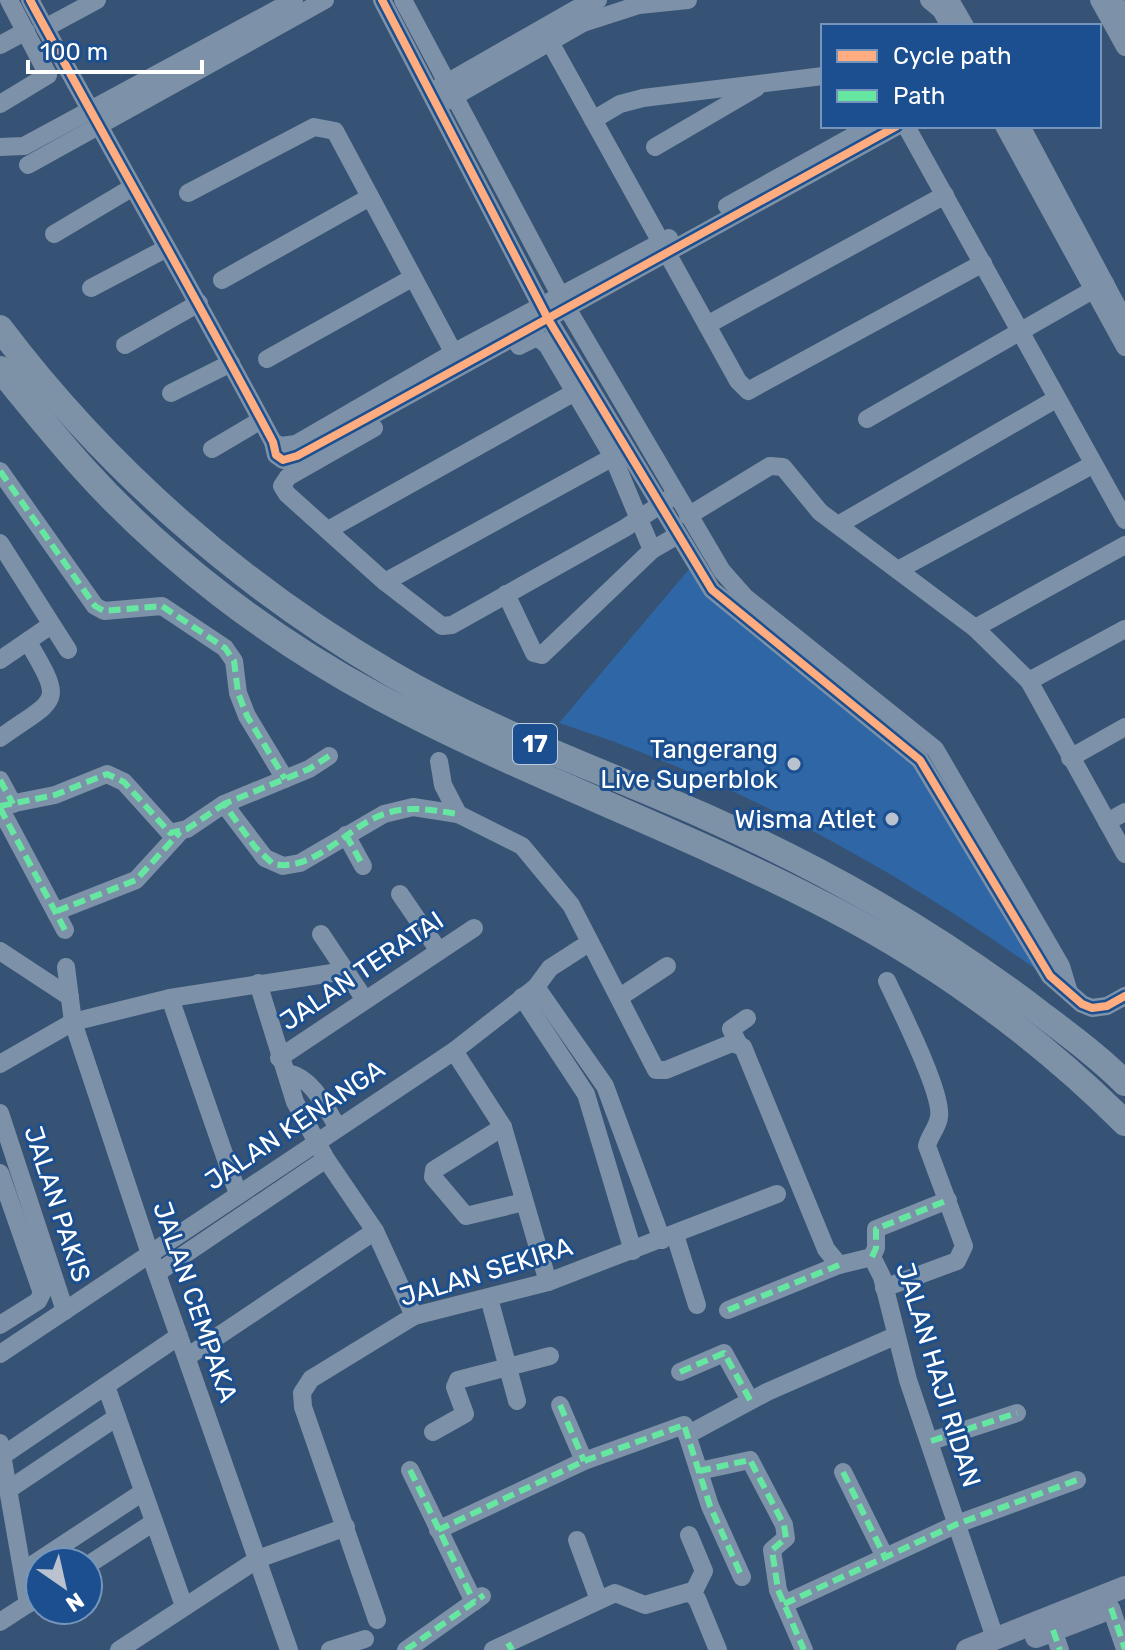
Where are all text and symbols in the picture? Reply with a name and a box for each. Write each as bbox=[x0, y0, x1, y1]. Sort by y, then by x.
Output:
scale bar bbox=[28, 24, 202, 74]
legend bbox=[821, 24, 1101, 128]
text: 100 m bbox=[40, 38, 108, 66]
text: Cycle path bbox=[893, 42, 1012, 70]
text: Path bbox=[893, 82, 945, 110]
road number: 17 bbox=[513, 724, 557, 764]
place label: Tangerang Live Superblok bbox=[600, 734, 779, 795]
marker: Tangerang Live Superblok bbox=[785, 755, 803, 773]
place label: Wisma Atlet bbox=[735, 804, 876, 835]
marker: Wisma Atlet bbox=[883, 810, 901, 828]
street label: JALAN TERATAI bbox=[274, 905, 450, 1037]
street label: JALAN KENANGA bbox=[199, 1053, 391, 1197]
street label: JALAN PAKIS bbox=[17, 1122, 97, 1286]
street label: JALAN CEMPAKA bbox=[146, 1198, 244, 1406]
street label: JALAN SEKIRA bbox=[396, 1231, 576, 1313]
street label: JALAN HAJI RIDAN bbox=[889, 1259, 987, 1491]
north arrow bbox=[24, 1546, 104, 1626]
text: N bbox=[61, 1587, 89, 1618]

